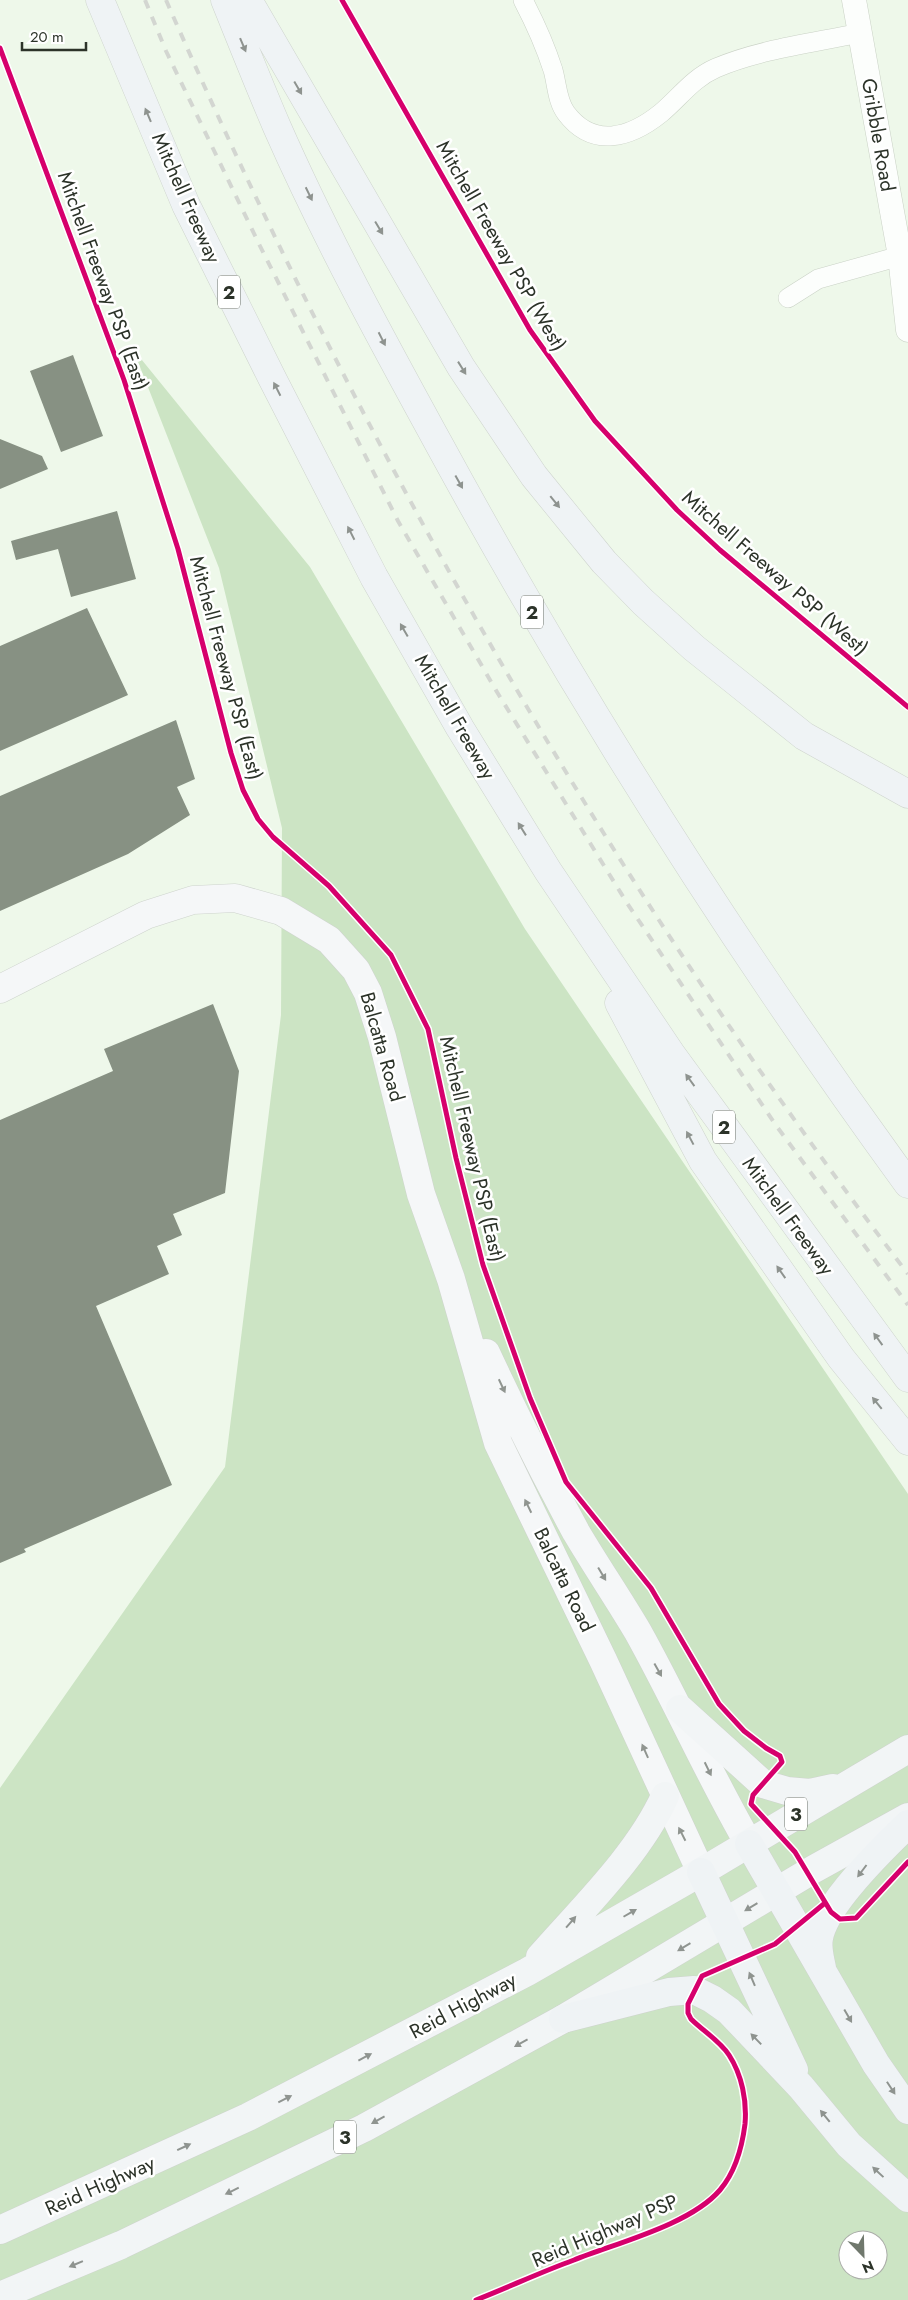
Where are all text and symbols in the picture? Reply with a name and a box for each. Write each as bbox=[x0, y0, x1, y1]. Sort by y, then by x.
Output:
scale bar bbox=[22, 20, 86, 52]
text: 20 m bbox=[30, 26, 64, 48]
one-way arrow bbox=[240, 38, 248, 52]
street label: Gribble Road bbox=[854, 76, 902, 194]
one-way arrow bbox=[294, 81, 303, 94]
one-way arrow bbox=[144, 108, 152, 122]
street label: Mitchell Freeway bbox=[144, 128, 228, 268]
street label: Mitchell Freeway PSP (West) bbox=[429, 135, 573, 357]
street label: Mitchell Freeway PSP (East) bbox=[50, 168, 156, 394]
one-way arrow bbox=[305, 187, 313, 201]
one-way arrow bbox=[375, 222, 384, 235]
road number: 2 bbox=[218, 276, 240, 308]
one-way arrow bbox=[378, 332, 386, 346]
one-way arrow bbox=[458, 362, 467, 375]
one-way arrow bbox=[273, 382, 281, 396]
one-way arrow bbox=[455, 474, 463, 489]
street label: Mitchell Freeway PSP (West) bbox=[675, 484, 875, 662]
one-way arrow bbox=[549, 495, 560, 508]
one-way arrow bbox=[347, 526, 355, 540]
street label: Mitchell Freeway PSP (East) bbox=[182, 553, 270, 783]
road number: 2 bbox=[521, 596, 543, 628]
one-way arrow bbox=[399, 623, 408, 636]
street label: Mitchell Freeway bbox=[407, 649, 503, 785]
one-way arrow bbox=[518, 823, 527, 836]
street label: Balcatta Road bbox=[352, 989, 412, 1105]
street label: Mitchell Freeway PSP (East) bbox=[432, 1033, 512, 1265]
one-way arrow bbox=[685, 1073, 695, 1087]
road number: 2 bbox=[713, 1110, 735, 1144]
one-way arrow bbox=[686, 1131, 695, 1144]
street label: Mitchell Freeway bbox=[735, 1151, 841, 1281]
one-way arrow bbox=[776, 1266, 786, 1279]
one-way arrow bbox=[873, 1332, 883, 1346]
one-way arrow bbox=[498, 1379, 506, 1393]
one-way arrow bbox=[872, 1397, 883, 1410]
one-way arrow bbox=[524, 1498, 532, 1513]
street label: Balcatta Road bbox=[526, 1523, 602, 1637]
one-way arrow bbox=[598, 1568, 607, 1581]
one-way arrow bbox=[654, 1663, 662, 1678]
one-way arrow bbox=[640, 1744, 648, 1758]
one-way arrow bbox=[705, 1762, 713, 1776]
road number: 3 bbox=[785, 1798, 807, 1830]
one-way arrow bbox=[678, 1827, 687, 1842]
one-way arrow bbox=[856, 1864, 867, 1877]
one-way arrow bbox=[745, 1903, 758, 1912]
one-way arrow bbox=[624, 1909, 637, 1918]
one-way arrow bbox=[565, 1915, 576, 1928]
one-way arrow bbox=[677, 1943, 690, 1952]
street label: Reid Highway bbox=[404, 1966, 522, 2046]
one-way arrow bbox=[748, 1972, 756, 1986]
one-way arrow bbox=[844, 2010, 853, 2023]
one-way arrow bbox=[750, 2033, 762, 2045]
one-way arrow bbox=[513, 2039, 528, 2047]
one-way arrow bbox=[358, 2053, 372, 2061]
one-way arrow bbox=[887, 2081, 896, 2094]
one-way arrow bbox=[278, 2094, 292, 2102]
one-way arrow bbox=[820, 2110, 831, 2123]
one-way arrow bbox=[370, 2116, 385, 2124]
road number: 3 bbox=[334, 2120, 356, 2154]
one-way arrow bbox=[176, 2143, 191, 2152]
street label: Reid Highway bbox=[41, 2149, 160, 2223]
one-way arrow bbox=[872, 2166, 884, 2178]
street label: Reid Highway PSP bbox=[527, 2187, 683, 2275]
one-way arrow bbox=[225, 2188, 239, 2196]
north arrow bbox=[838, 2230, 888, 2280]
text: N bbox=[859, 2256, 877, 2278]
one-way arrow bbox=[69, 2260, 83, 2268]

